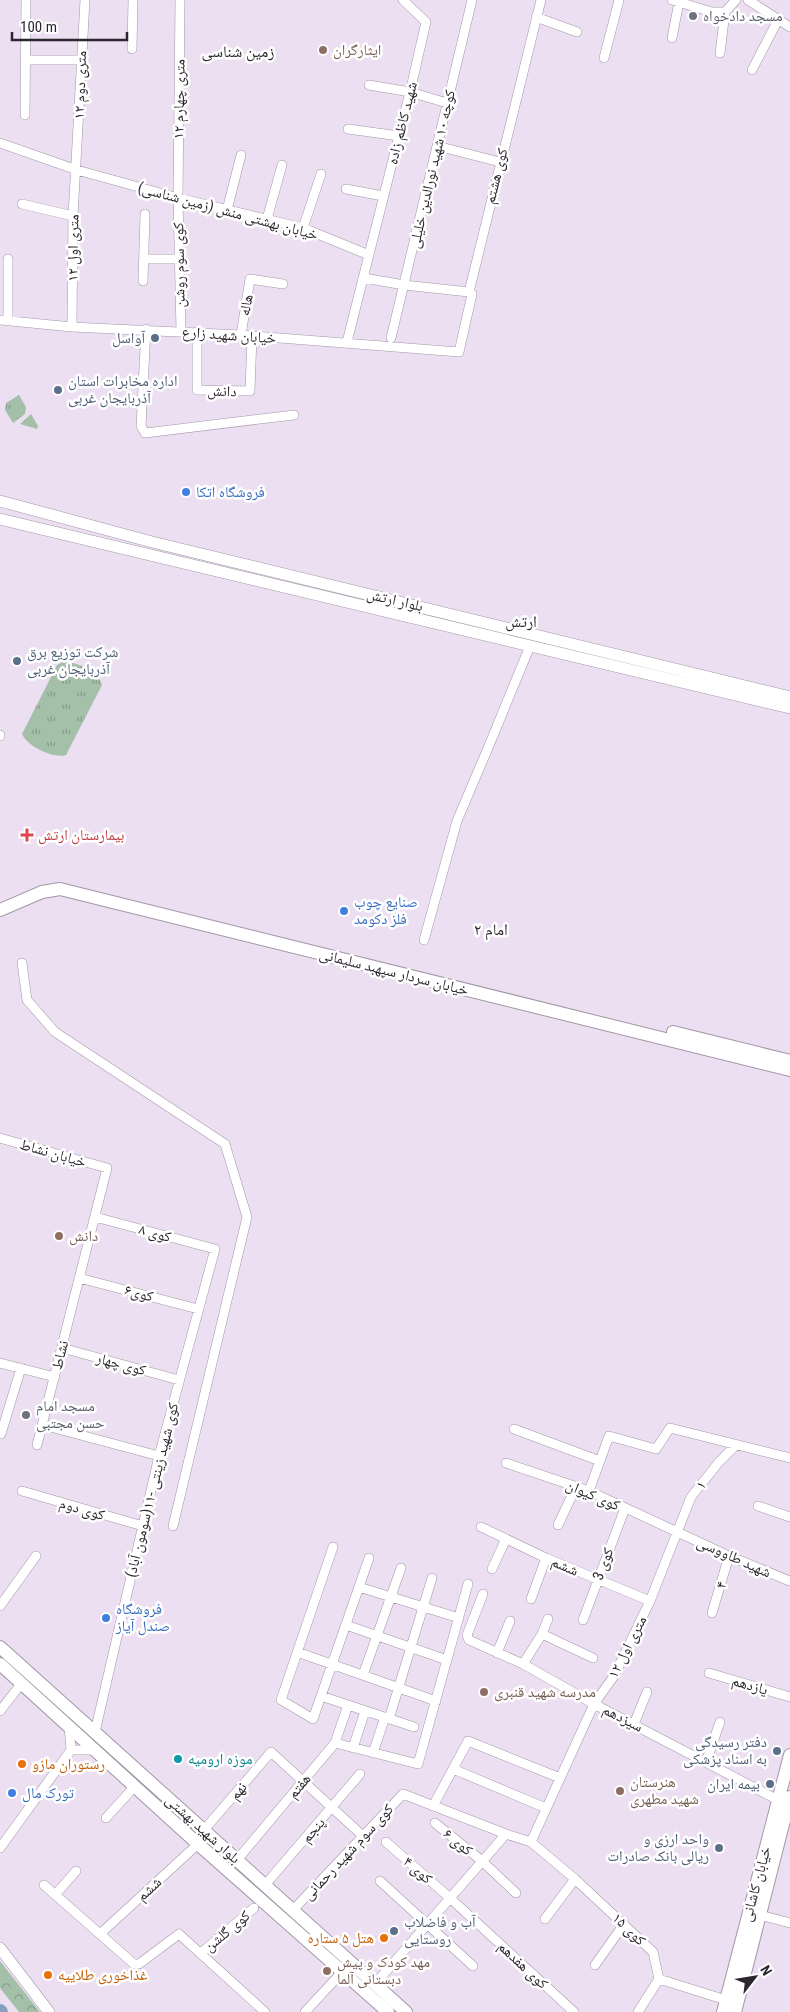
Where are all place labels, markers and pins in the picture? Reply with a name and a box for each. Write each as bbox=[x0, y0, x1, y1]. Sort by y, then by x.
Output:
place label: مسجد دادخواه bbox=[703, 7, 783, 25]
marker: مسجد دادخواه bbox=[687, 10, 699, 22]
place label: ایثارگران bbox=[333, 41, 381, 60]
marker: ایثارگران bbox=[317, 44, 329, 56]
place label: آواسل bbox=[112, 329, 146, 348]
marker: آواسل bbox=[149, 332, 161, 344]
place label: اداره مخابرات استان آذربایجان غربی bbox=[68, 372, 178, 408]
marker: اداره مخابرات استان آذربایجان غربی bbox=[52, 384, 64, 396]
place label: فروشگاه اتکا bbox=[196, 483, 265, 501]
marker: فروشگاه اتکا bbox=[180, 486, 192, 498]
place label: شرکت توزیع برق آذربایجان غربی bbox=[27, 643, 119, 679]
marker: شرکت توزیع برق آذربایجان غربی bbox=[11, 655, 23, 667]
place label: بیمارستان ارتش bbox=[38, 826, 124, 845]
marker: بیمارستان ارتش bbox=[20, 828, 34, 842]
place label: صنایع چوب فلز دکومد bbox=[354, 893, 418, 928]
marker: صنایع چوب فلز دکومد bbox=[338, 905, 350, 917]
place label: دانش bbox=[69, 1227, 98, 1246]
marker: دانش bbox=[53, 1230, 65, 1242]
place label: مسجد امام حسن مجتبی bbox=[36, 1397, 105, 1433]
marker: مسجد امام حسن مجتبی bbox=[20, 1409, 32, 1421]
place label: فروشگاه صندل آیاز bbox=[115, 1600, 170, 1636]
marker: فروشگاه صندل آیاز bbox=[100, 1612, 112, 1624]
place label: مدرسه شهید قنبری bbox=[494, 1683, 596, 1702]
marker: مدرسه شهید قنبری bbox=[478, 1686, 490, 1698]
place label: دفتر رسیدگی به اسناد پزشکی bbox=[683, 1733, 767, 1769]
marker: دفتر رسیدگی به اسناد پزشکی bbox=[771, 1745, 783, 1757]
place label: موزه ارومیه bbox=[188, 1750, 253, 1768]
marker: موزه ارومیه bbox=[172, 1753, 184, 1765]
place label: رستوران مازو bbox=[32, 1755, 105, 1774]
marker: رستوران مازو bbox=[16, 1758, 28, 1770]
place label: هنرستان شهید مطهری bbox=[630, 1773, 699, 1809]
place label: بیمه ایران bbox=[707, 1775, 760, 1794]
marker: بیمه ایران bbox=[764, 1778, 776, 1790]
place label: تورک مال bbox=[22, 1784, 74, 1803]
marker: هنرستان شهید مطهری bbox=[614, 1785, 626, 1797]
marker: تورک مال bbox=[6, 1787, 18, 1799]
place label: واحد ارزی و ریالی بانک صادرات bbox=[607, 1830, 709, 1866]
marker: واحد ارزی و ریالی بانک صادرات bbox=[713, 1842, 725, 1854]
place label: آب و فاضلاب روستایی bbox=[404, 1913, 477, 1949]
marker: آب و فاضلاب روستایی bbox=[388, 1925, 400, 1937]
place label: هتل ۵ ستاره bbox=[308, 1929, 374, 1948]
marker: هتل ۵ ستاره bbox=[378, 1932, 390, 1944]
place label: مهد کودک و پیش دبستانی آلما bbox=[337, 1953, 430, 1989]
marker: مهد کودک و پیش دبستانی آلما bbox=[321, 1965, 333, 1977]
place label: غذاخوری طلاییه bbox=[58, 1966, 148, 1985]
marker: غذاخوری طلاییه bbox=[42, 1969, 54, 1981]

